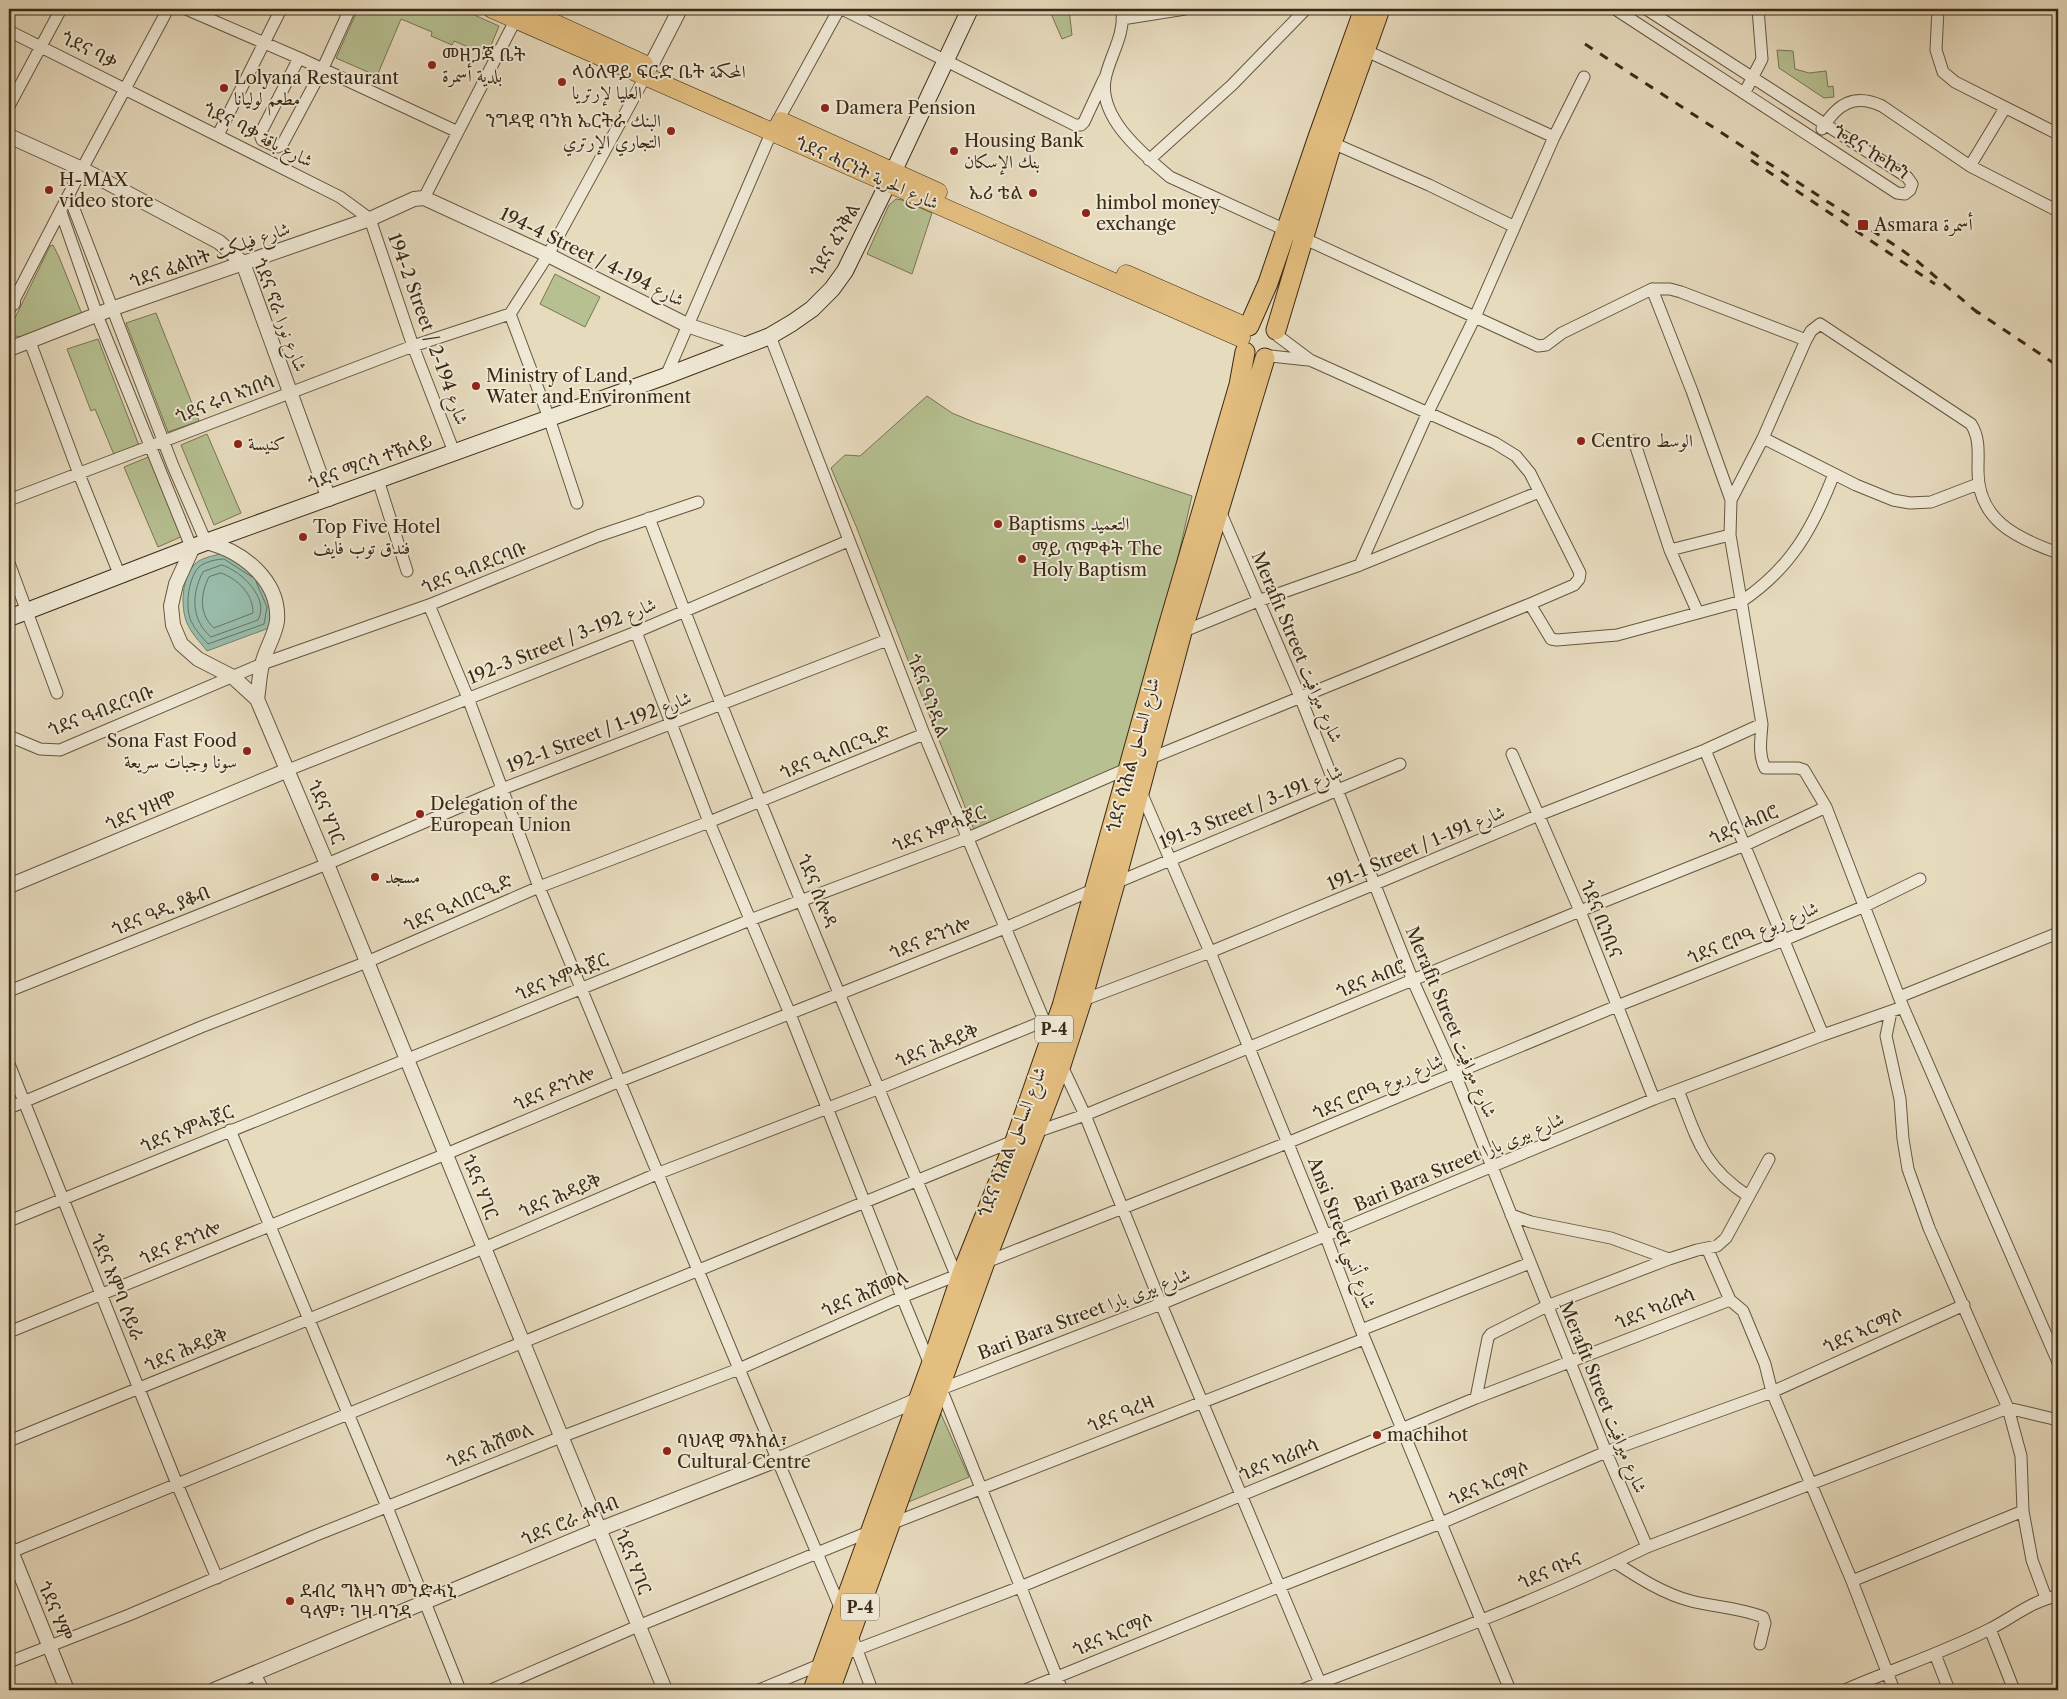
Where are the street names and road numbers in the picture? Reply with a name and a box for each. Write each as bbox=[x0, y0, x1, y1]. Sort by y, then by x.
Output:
street label: ጎደና ባቃ bbox=[57, 27, 121, 73]
street label: ጎደና ባቃ شارع باقة bbox=[198, 98, 316, 176]
street label: ጐደና ኰኰን bbox=[1829, 120, 1913, 184]
street label: ጎደና ሓርነት شارع الحرية bbox=[790, 132, 942, 218]
street label: ጎደና ፈንቅል bbox=[805, 199, 865, 281]
street label: 194-4 Street / شارع 194-4 bbox=[495, 203, 688, 315]
street label: ጎደና ፈልከት شارع فيلكت bbox=[127, 217, 294, 297]
street label: 194-2 Street / شارع 194-2 bbox=[379, 230, 473, 429]
street label: ጎደና ኖራ شارع نورا bbox=[245, 255, 312, 376]
street label: ጎደና ሩባ ኣንበሳ bbox=[172, 370, 278, 428]
street label: ጎደና ማርሳ ተኽላይ bbox=[305, 430, 435, 494]
street label: ጎደና ዓብደርባቡ bbox=[418, 537, 530, 599]
street label: Merafit Street شارع ميرافيت bbox=[1243, 548, 1347, 747]
street label: 192-3 Street / شارع 192-3 bbox=[465, 593, 661, 693]
street label: ጎደና ዓንዲል bbox=[902, 651, 954, 741]
street label: ጎደና ሳሕል شارع الساحل bbox=[1102, 675, 1168, 836]
street label: ጎደና ዓብደርባቡ bbox=[45, 681, 157, 741]
street label: 192-1 Street / شارع 192-1 bbox=[503, 687, 696, 781]
street label: ጎደና ዒላበርዒድ bbox=[777, 720, 894, 784]
street label: 191-3 Street / شارع 191-3 bbox=[1156, 760, 1347, 858]
street label: ጎደና ሃገር bbox=[303, 777, 349, 847]
street label: ጎደና ሃዘሞ bbox=[102, 786, 180, 836]
street label: ጎደና ሓበሮ bbox=[1706, 800, 1782, 850]
street label: ጎደና ኦምሓጀር bbox=[889, 801, 989, 857]
street label: 191-1 Street / شارع 191-1 bbox=[1324, 801, 1510, 899]
street label: ጎደና ሰሎዳ bbox=[792, 851, 842, 931]
street label: ጎደና ዒላበርዒድ bbox=[400, 869, 516, 937]
street label: ጎደና ቢንቢና bbox=[1575, 877, 1627, 961]
street label: ጎደና ዓዲ ያቆብ bbox=[109, 881, 213, 941]
street label: ጎደና ሮቦዓ شارع ربوع bbox=[1684, 897, 1823, 973]
street label: ጎደና ዶንጎሎ bbox=[886, 912, 974, 964]
street label: Merafit Street شارع ميرافيت bbox=[1397, 923, 1501, 1122]
street label: ጎደና ኦምሓጀር bbox=[512, 948, 612, 1006]
street label: ጎደና ሓበሮ bbox=[1333, 955, 1409, 1003]
road number: P-4 bbox=[1035, 1016, 1073, 1042]
street label: ጎደና ሕዳይቅ bbox=[892, 1019, 982, 1073]
street label: ጎደና ሮቦዓ شارع ربوع bbox=[1310, 1050, 1448, 1128]
street label: ጎደና ዶንጎሎ bbox=[510, 1062, 598, 1116]
street label: ጎደና ሳሕል شارع الساحل bbox=[973, 1064, 1055, 1222]
street label: ጎደና ኦምሓጀር bbox=[137, 1100, 237, 1158]
street label: Bari Bara Street شارع بيرى بارا bbox=[1351, 1108, 1569, 1220]
street label: ጎደና ሃገር bbox=[457, 1151, 503, 1223]
street label: Ansi Street شارع أنسي bbox=[1297, 1152, 1383, 1314]
street label: ጎደና ሕዳይቅ bbox=[516, 1169, 604, 1223]
street label: ጎደና ዶንጎሎ bbox=[136, 1216, 224, 1270]
street label: ጎደና እምባ ሶይራ bbox=[86, 1230, 148, 1344]
street label: Bari Bara Street شارع بيرى بارا bbox=[975, 1263, 1195, 1368]
street label: ጎደና ሕሽመለ bbox=[818, 1266, 912, 1322]
street label: ጎደና ካሪቡሳ bbox=[1612, 1284, 1698, 1334]
street label: Merafit Street شارع ميرافيت bbox=[1551, 1298, 1652, 1498]
street label: ጎደና ኣርማሶ bbox=[1820, 1304, 1906, 1358]
street label: ጎደና ሕዳይቅ bbox=[141, 1323, 231, 1377]
street label: ጎደና ዓረዛ bbox=[1084, 1391, 1158, 1437]
street label: ጎደና ሕሽመለ bbox=[443, 1418, 537, 1473]
street label: ጎደና ካሪቡሳ bbox=[1236, 1434, 1322, 1486]
street label: ጎደና ኣርማሶ bbox=[1446, 1457, 1532, 1511]
street label: ጎደና ሮራ ሓባብ bbox=[518, 1491, 622, 1551]
street label: ጎደና ሃገር bbox=[610, 1526, 656, 1598]
street label: ጎደና ባኑና bbox=[1515, 1548, 1585, 1594]
street label: ጎደና ሃም bbox=[33, 1578, 77, 1644]
road number: P-4 bbox=[841, 1594, 879, 1620]
street label: ጎደና ኣርማሶ bbox=[1070, 1609, 1156, 1661]

